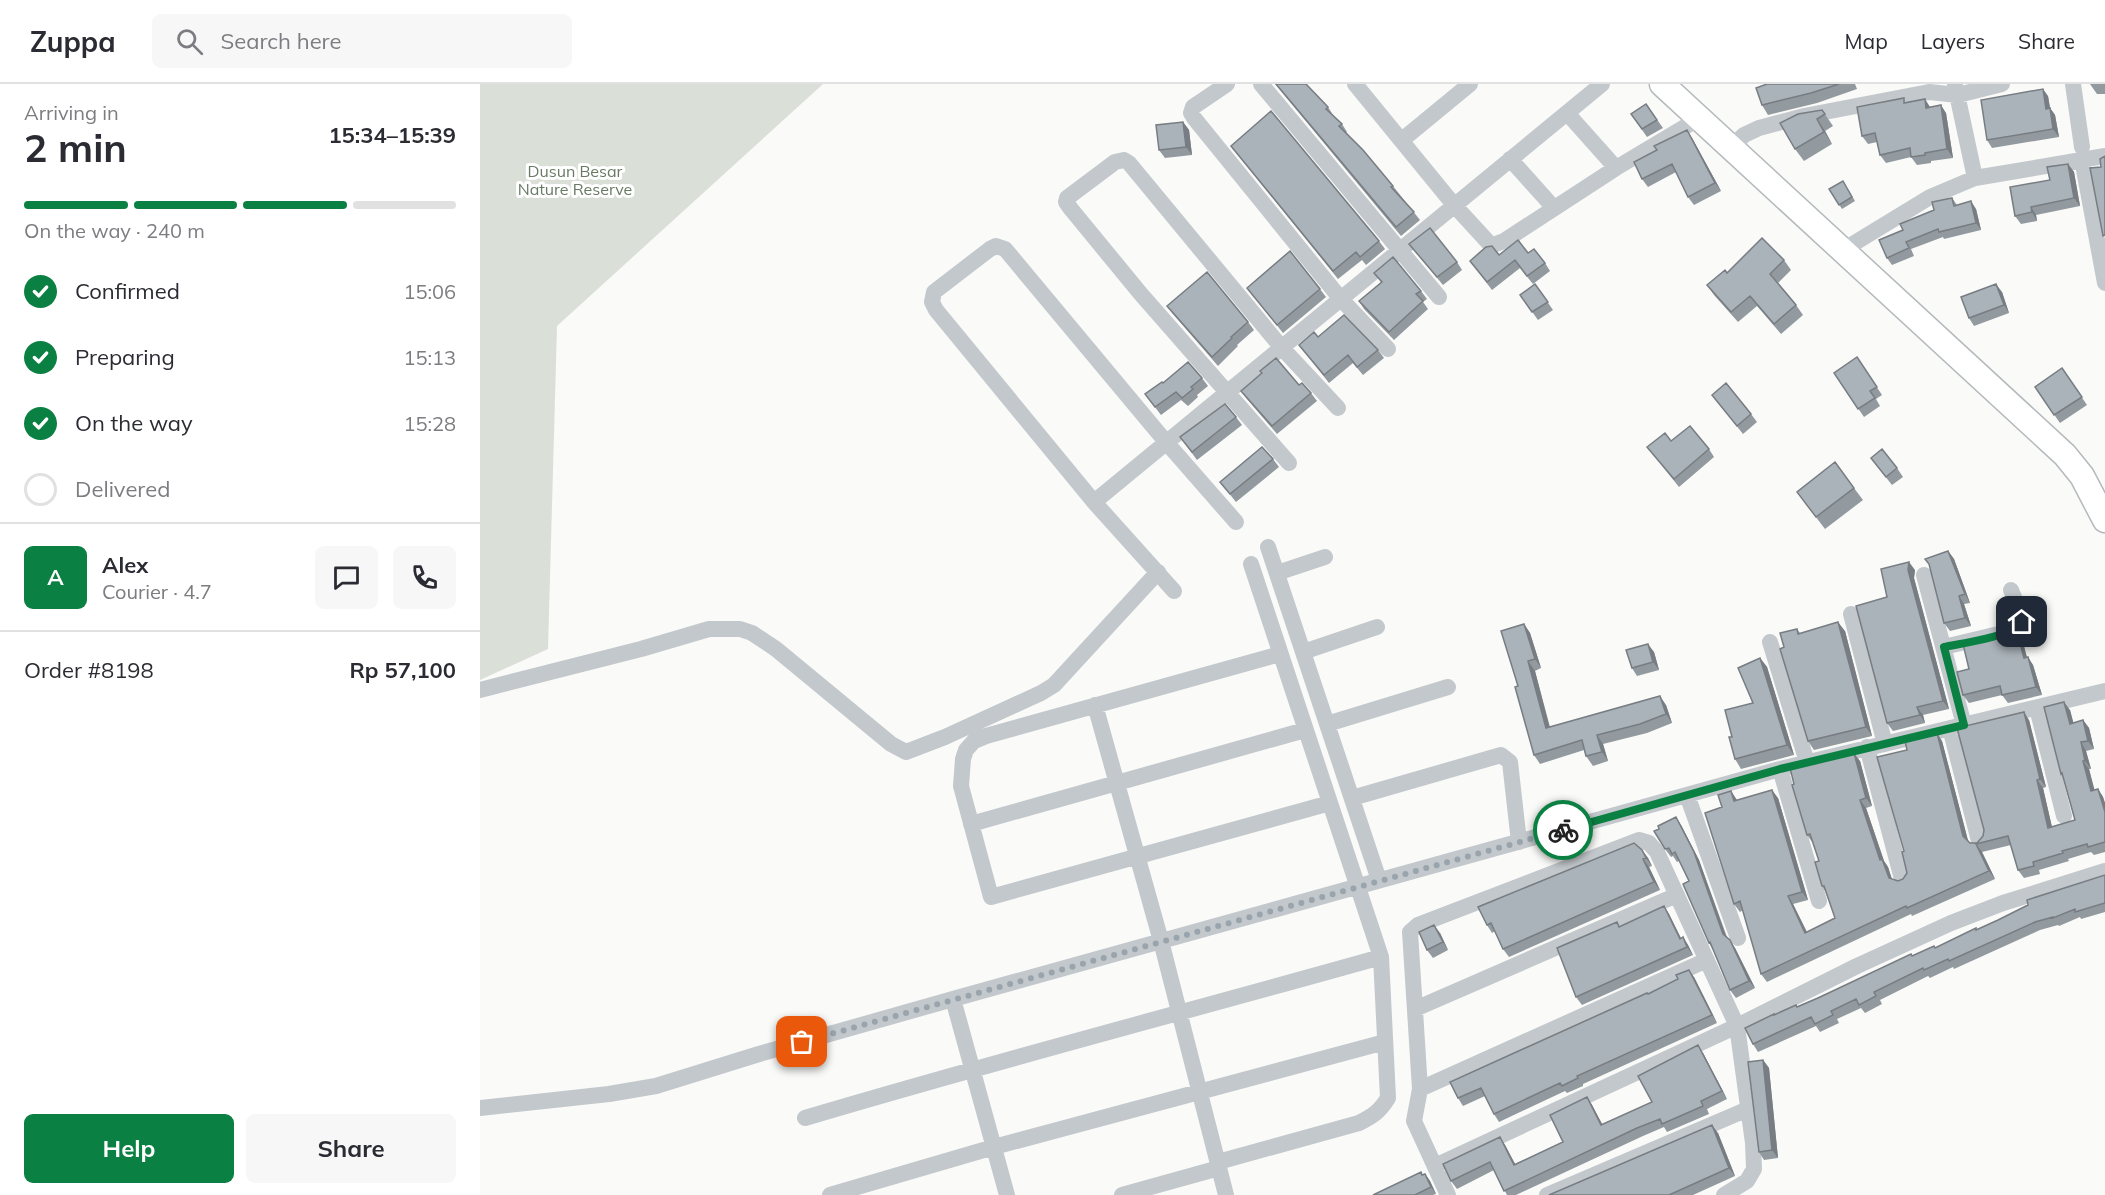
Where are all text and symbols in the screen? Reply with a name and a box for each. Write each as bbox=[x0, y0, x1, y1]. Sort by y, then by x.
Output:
search box bbox=[152, 14, 572, 68]
text: Zuppa bbox=[30, 24, 116, 59]
icon: search bbox=[173, 25, 206, 58]
text: Search here bbox=[221, 27, 341, 55]
text: Map bbox=[1845, 28, 1888, 54]
text: Layers bbox=[1921, 28, 1985, 54]
text: Share bbox=[2018, 28, 2075, 54]
text: Arriving in bbox=[24, 100, 119, 125]
text: 15:34–15:39 bbox=[328, 121, 456, 149]
text: 2 min bbox=[24, 123, 127, 172]
park label: Dusun Besar Nature Reserve bbox=[518, 161, 632, 199]
text: On the way · 240 m bbox=[24, 218, 205, 243]
icon: check bbox=[24, 275, 57, 308]
text: Confirmed bbox=[75, 277, 180, 305]
text: 15:06 bbox=[403, 279, 456, 304]
icon: check bbox=[24, 341, 57, 374]
text: Preparing bbox=[75, 343, 175, 371]
text: 15:13 bbox=[403, 345, 456, 370]
icon: check bbox=[24, 407, 57, 440]
text: On the way bbox=[75, 409, 193, 437]
text: 15:28 bbox=[403, 411, 456, 436]
text: Delivered bbox=[75, 475, 170, 503]
button: chat bbox=[315, 546, 378, 609]
button: phone bbox=[393, 546, 456, 609]
text: Alex bbox=[102, 551, 148, 579]
text: A bbox=[47, 563, 64, 591]
text: Courier · 4.7 bbox=[102, 579, 212, 604]
pin bbox=[1996, 596, 2047, 647]
icon: home bbox=[2005, 605, 2038, 638]
text: Order #8198 bbox=[24, 656, 154, 684]
text: Rp 57,100 bbox=[349, 656, 456, 684]
courier bbox=[1533, 800, 1593, 860]
icon: bike bbox=[1547, 814, 1580, 847]
pin bbox=[776, 1016, 827, 1067]
icon: bag bbox=[785, 1025, 818, 1058]
button: Help bbox=[24, 1114, 234, 1183]
button: Share bbox=[246, 1114, 456, 1183]

